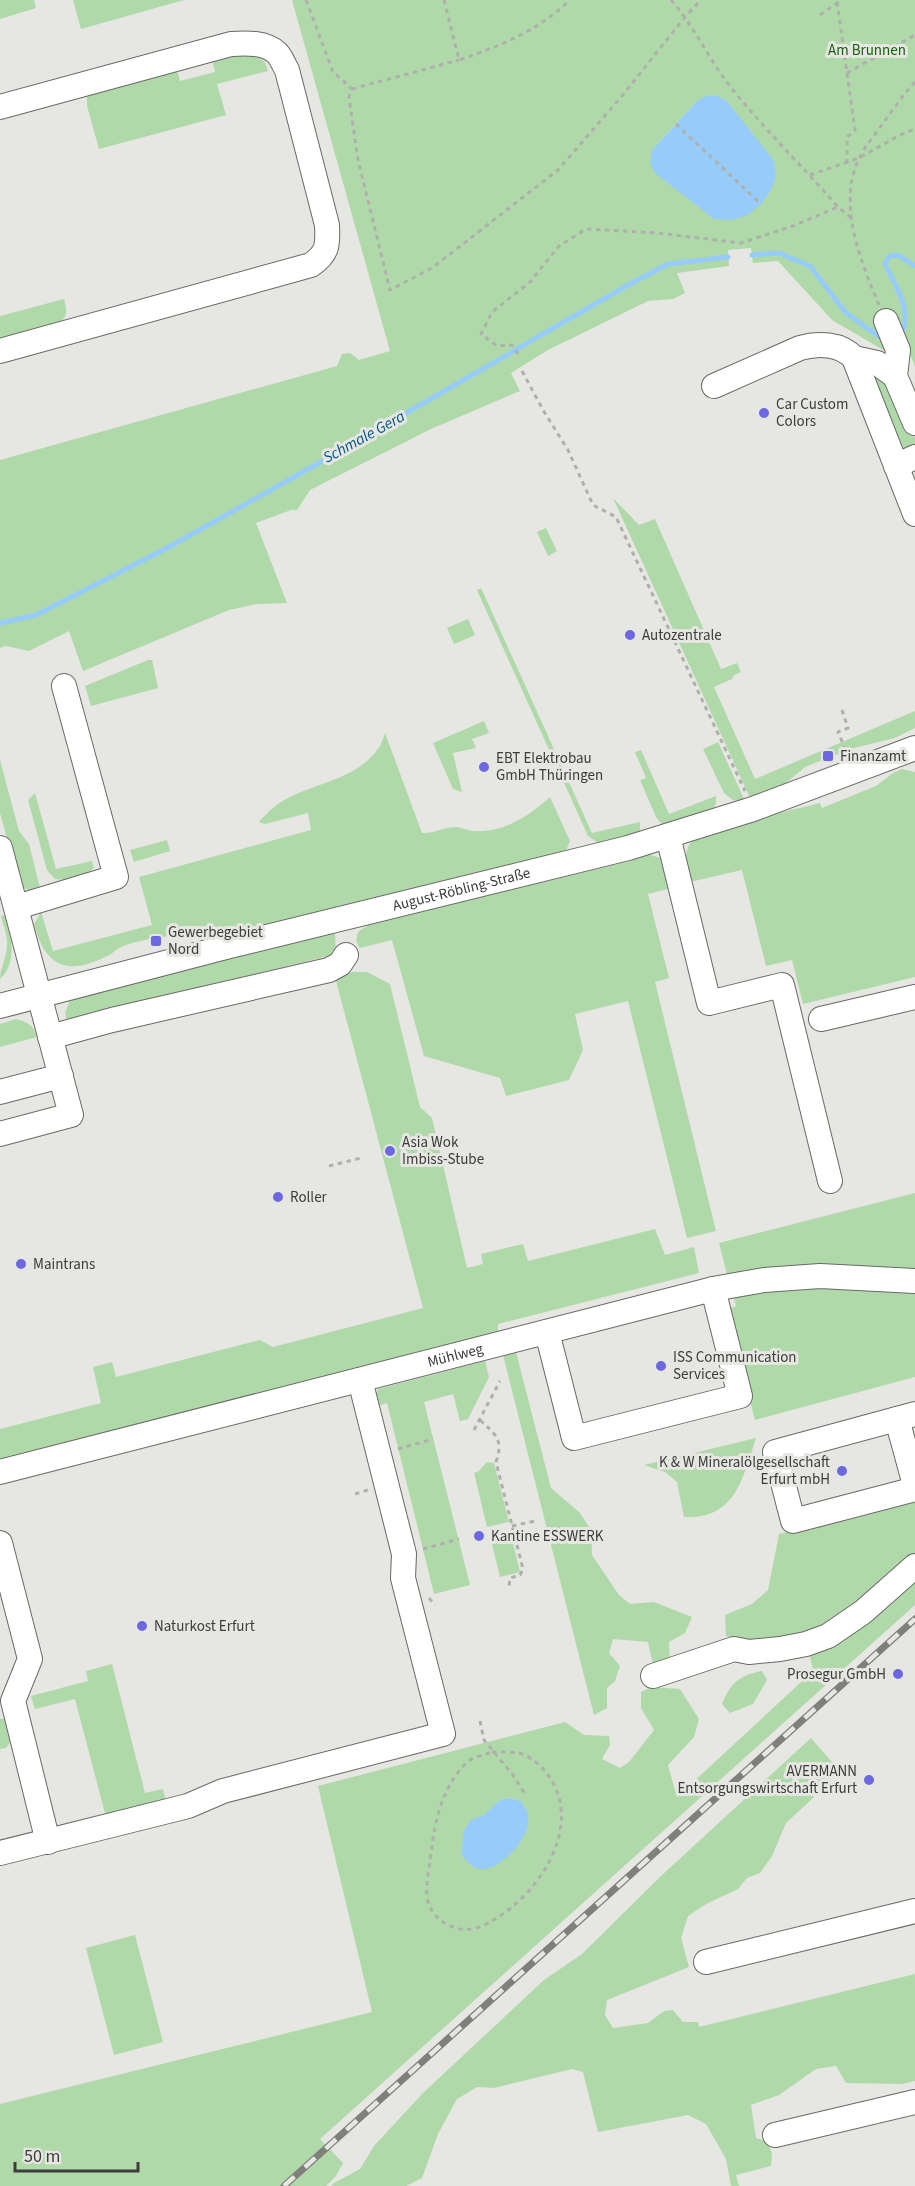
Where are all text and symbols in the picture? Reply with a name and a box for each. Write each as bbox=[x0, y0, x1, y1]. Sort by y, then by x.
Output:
park label: Am Brunnen bbox=[828, 40, 906, 61]
place label: Car Custom Colors bbox=[776, 394, 848, 432]
water label: Schmale Gera bbox=[319, 405, 409, 469]
marker: Car Custom Colors bbox=[757, 406, 771, 420]
place label: Autozentrale bbox=[642, 625, 722, 646]
marker: Autozentrale bbox=[623, 628, 637, 642]
place label: Finanzamt bbox=[840, 746, 906, 767]
place label: EBT Elektrobau GmbH Thüringen bbox=[496, 748, 603, 786]
marker: Finanzamt bbox=[821, 749, 835, 763]
marker: EBT Elektrobau GmbH Thüringen bbox=[477, 760, 491, 774]
street label: August-Röbling-Straße bbox=[390, 862, 532, 916]
place label: Gewerbegebiet Nord bbox=[168, 922, 263, 960]
marker: Gewerbegebiet Nord bbox=[149, 934, 163, 948]
place label: Asia Wok Imbiss-Stube bbox=[402, 1132, 484, 1170]
marker: Asia Wok Imbiss-Stube bbox=[383, 1144, 397, 1158]
place label: Roller bbox=[290, 1187, 328, 1208]
marker: Roller bbox=[271, 1190, 285, 1204]
place label: Maintrans bbox=[33, 1254, 95, 1275]
marker: Maintrans bbox=[14, 1257, 28, 1271]
street label: Mühlweg bbox=[425, 1338, 486, 1372]
place label: ISS Communication Services bbox=[673, 1347, 797, 1385]
marker: ISS Communication Services bbox=[654, 1359, 668, 1373]
place label: K & W Mineralölgesellschaft Erfurt mbH bbox=[659, 1452, 830, 1490]
marker: K & W Mineralölgesellschaft Erfurt mbH bbox=[835, 1464, 849, 1478]
place label: Kantine ESSWERK bbox=[491, 1526, 604, 1547]
marker: Kantine ESSWERK bbox=[472, 1529, 486, 1543]
place label: Naturkost Erfurt bbox=[154, 1616, 255, 1637]
marker: Naturkost Erfurt bbox=[135, 1619, 149, 1633]
place label: Prosegur GmbH bbox=[787, 1664, 886, 1685]
marker: Prosegur GmbH bbox=[891, 1667, 905, 1681]
place label: AVERMANN Entsorgungswirtschaft Erfurt bbox=[677, 1761, 857, 1799]
marker: AVERMANN Entsorgungswirtschaft Erfurt bbox=[862, 1773, 876, 1787]
scale bar bbox=[15, 2135, 138, 2173]
text: 50 m bbox=[24, 2144, 60, 2169]

